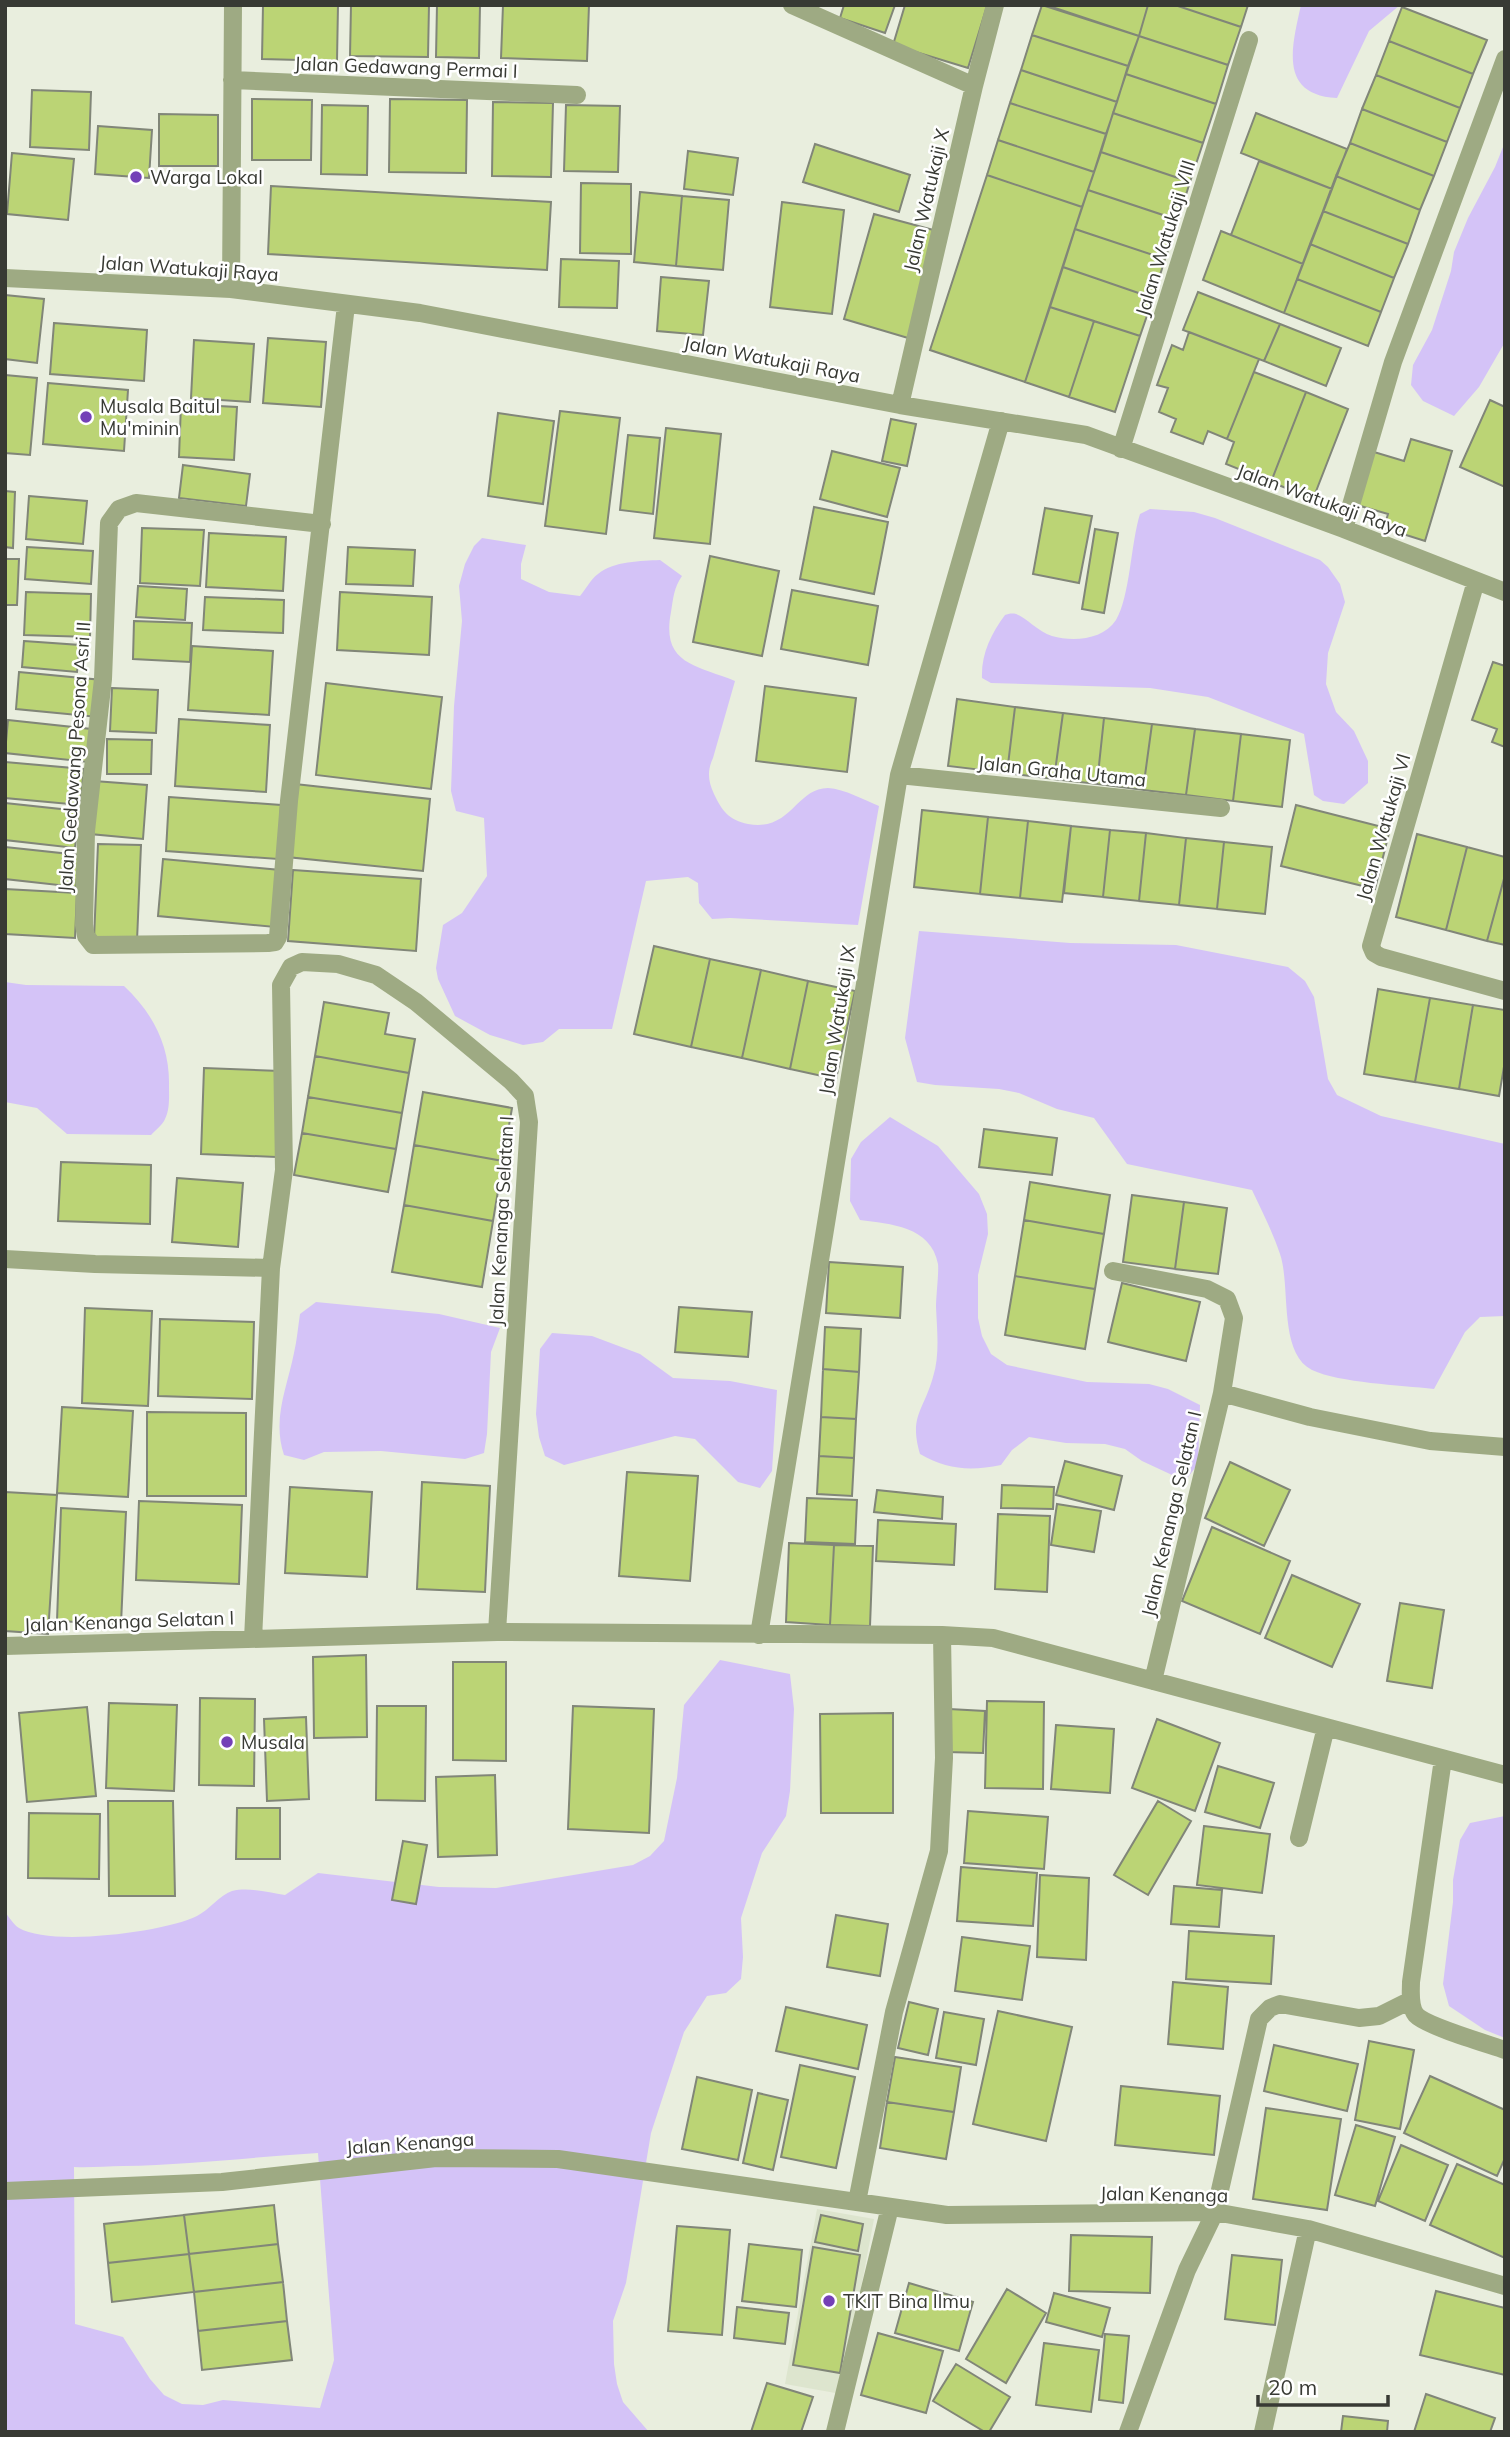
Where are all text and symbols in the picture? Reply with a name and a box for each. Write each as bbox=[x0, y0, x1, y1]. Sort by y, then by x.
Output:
street label: Jalan Gedawang Permai I bbox=[294, 51, 518, 83]
street label: Jalan Watukaji X bbox=[898, 125, 954, 274]
street label: Jalan Watukaji VIII bbox=[1130, 157, 1200, 319]
place label: Warga Lokal bbox=[150, 165, 263, 189]
marker: Warga Lokal bbox=[128, 169, 144, 185]
street label: Jalan Watukaji Raya bbox=[99, 250, 279, 286]
street label: Jalan Watukaji Raya bbox=[682, 330, 862, 388]
place label: Musala Baitul Mu'minin bbox=[100, 394, 220, 440]
marker: Musala Baitul Mu'minin bbox=[78, 409, 94, 425]
street label: Jalan Watukaji Raya bbox=[1234, 458, 1410, 542]
street label: Jalan Gedawang Pesona Asri II bbox=[53, 621, 95, 893]
street label: Jalan Graha Utama bbox=[977, 750, 1147, 792]
street label: Jalan Watukaji VI bbox=[1351, 751, 1415, 903]
street label: Jalan Watukaji IX bbox=[813, 943, 861, 1097]
street label: Jalan Kenanga Selatan I bbox=[484, 1115, 518, 1327]
street label: Jalan Kenanga Selatan I bbox=[1136, 1409, 1206, 1619]
street label: Jalan Kenanga Selatan I bbox=[23, 1605, 235, 1637]
place label: Musala bbox=[241, 1730, 305, 1754]
marker: Musala bbox=[219, 1734, 235, 1750]
street label: Jalan Kenanga bbox=[345, 2127, 475, 2159]
street label: Jalan Kenanga bbox=[1100, 2181, 1228, 2207]
place label: TKIT Bina Ilmu bbox=[843, 2289, 970, 2313]
marker: TKIT Bina Ilmu bbox=[821, 2293, 837, 2309]
scale bar bbox=[1258, 2364, 1388, 2408]
text: 20 m bbox=[1268, 2374, 1317, 2400]

